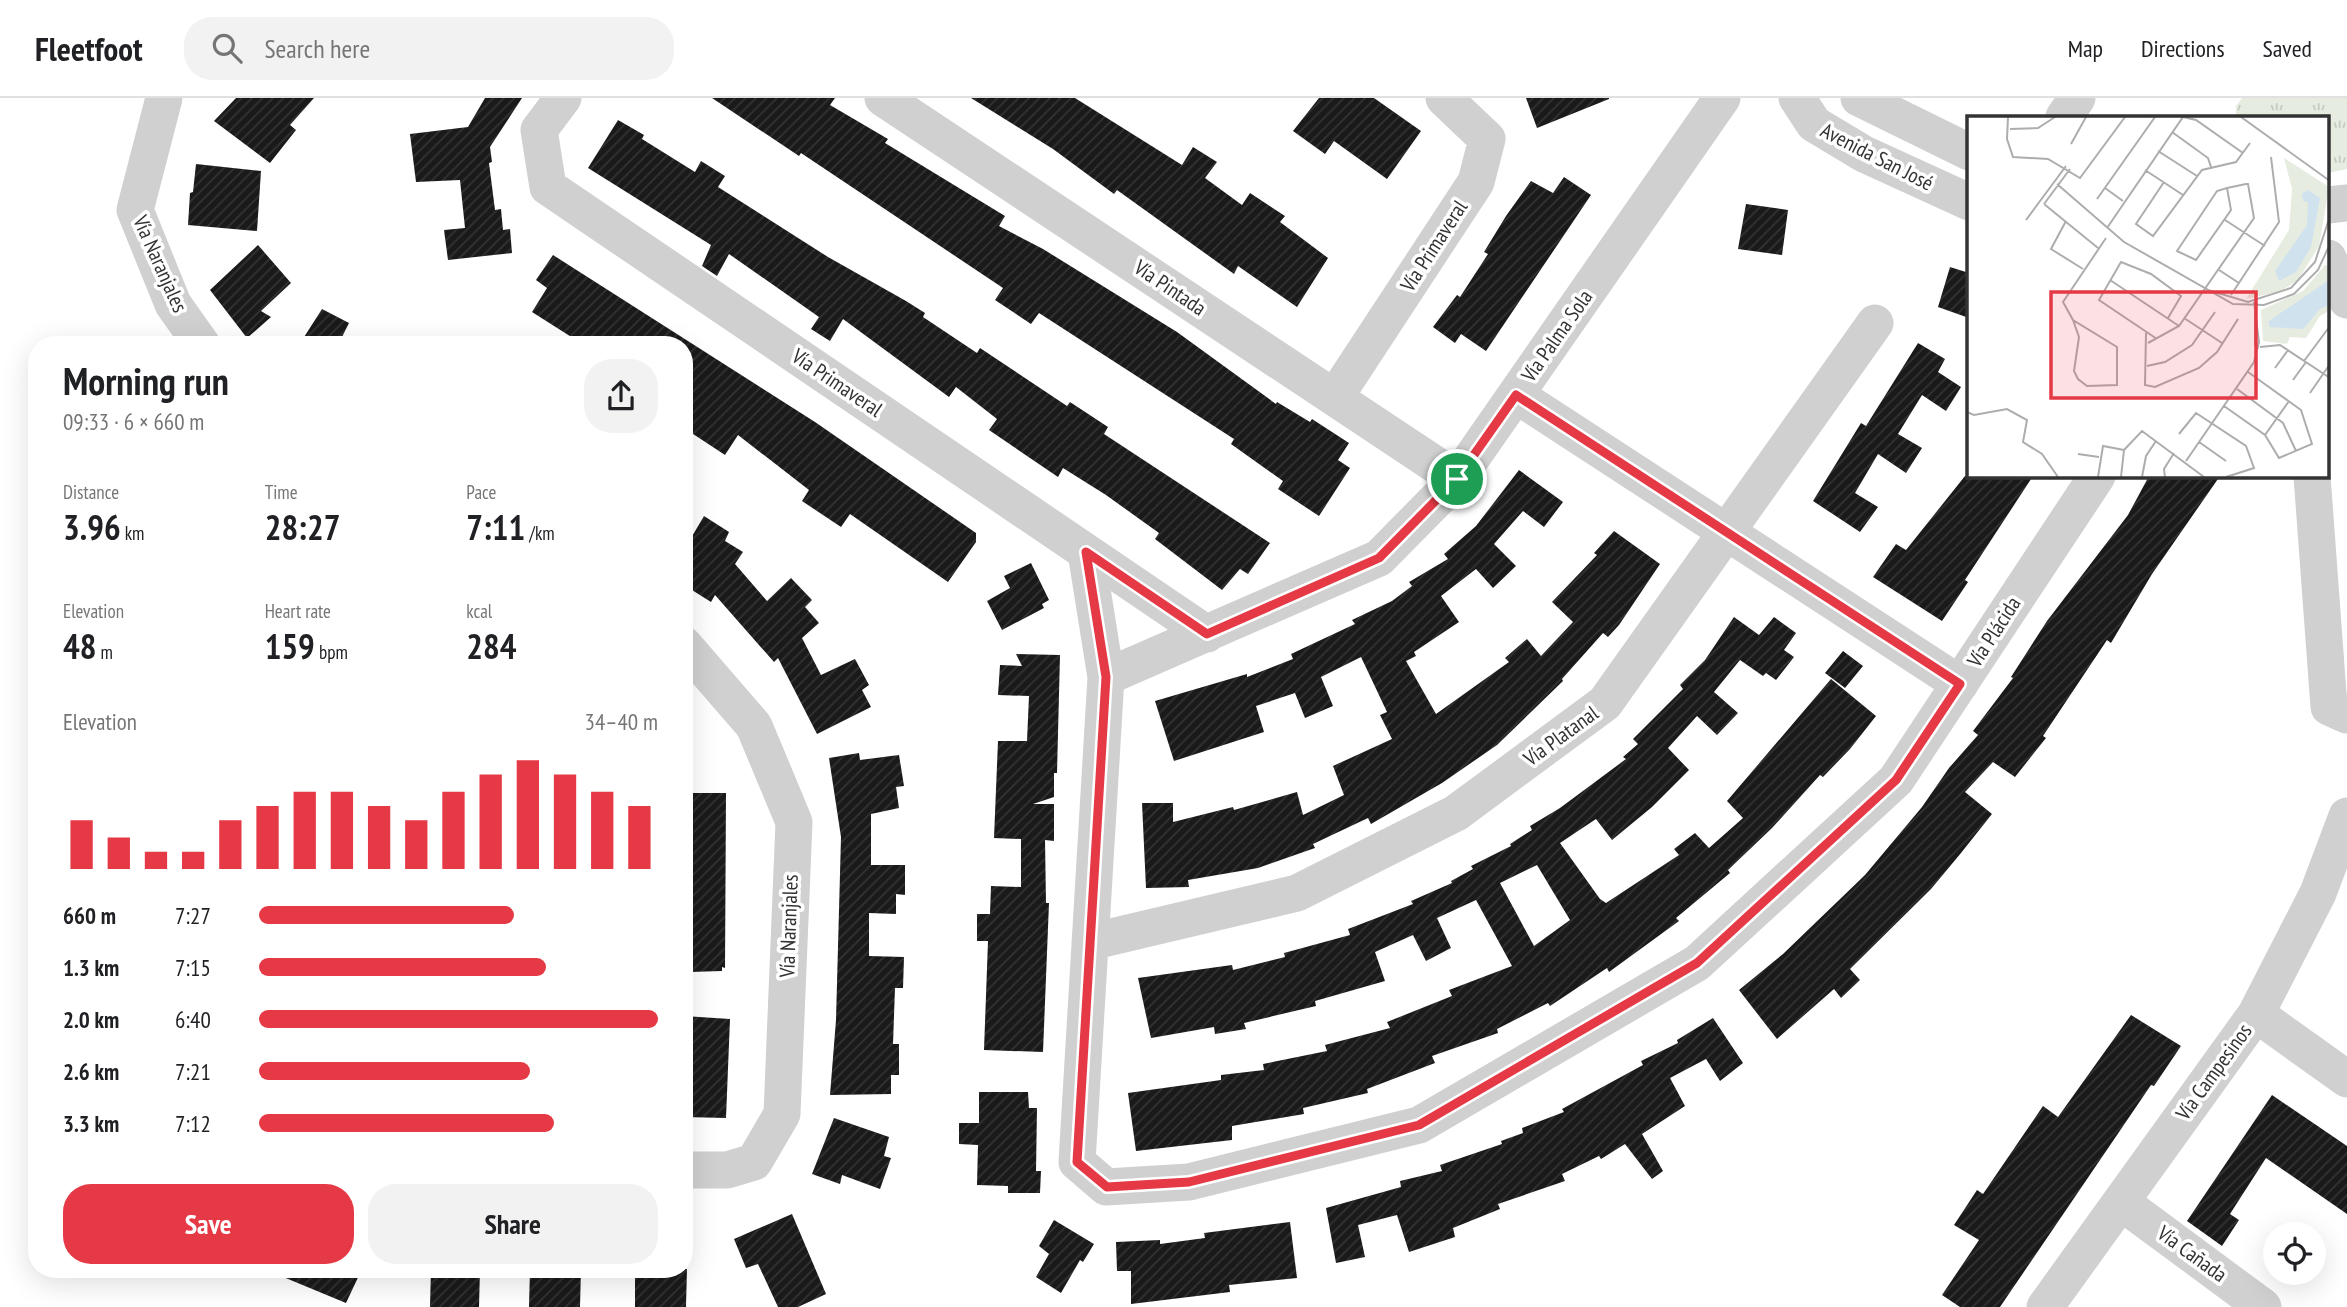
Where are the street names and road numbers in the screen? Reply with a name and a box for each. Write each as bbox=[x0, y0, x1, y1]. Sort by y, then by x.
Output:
street label: Avenida San José bbox=[1816, 117, 1938, 196]
street label: Vía Primaveral bbox=[1394, 195, 1473, 297]
street label: Vía Naranjales bbox=[127, 210, 194, 316]
street label: Vía Pintada bbox=[1128, 253, 1212, 322]
street label: Vía Palma Sola bbox=[1514, 284, 1598, 388]
street label: Vía Primaveral bbox=[786, 342, 888, 423]
street label: Vía Plácida bbox=[1960, 591, 2026, 673]
street label: Vía Platanal bbox=[1517, 699, 1603, 772]
street label: Vía Naranjales bbox=[773, 874, 804, 979]
street label: Vía Campesinos bbox=[2169, 1018, 2258, 1126]
street label: Vía Cañada bbox=[2151, 1219, 2232, 1288]

